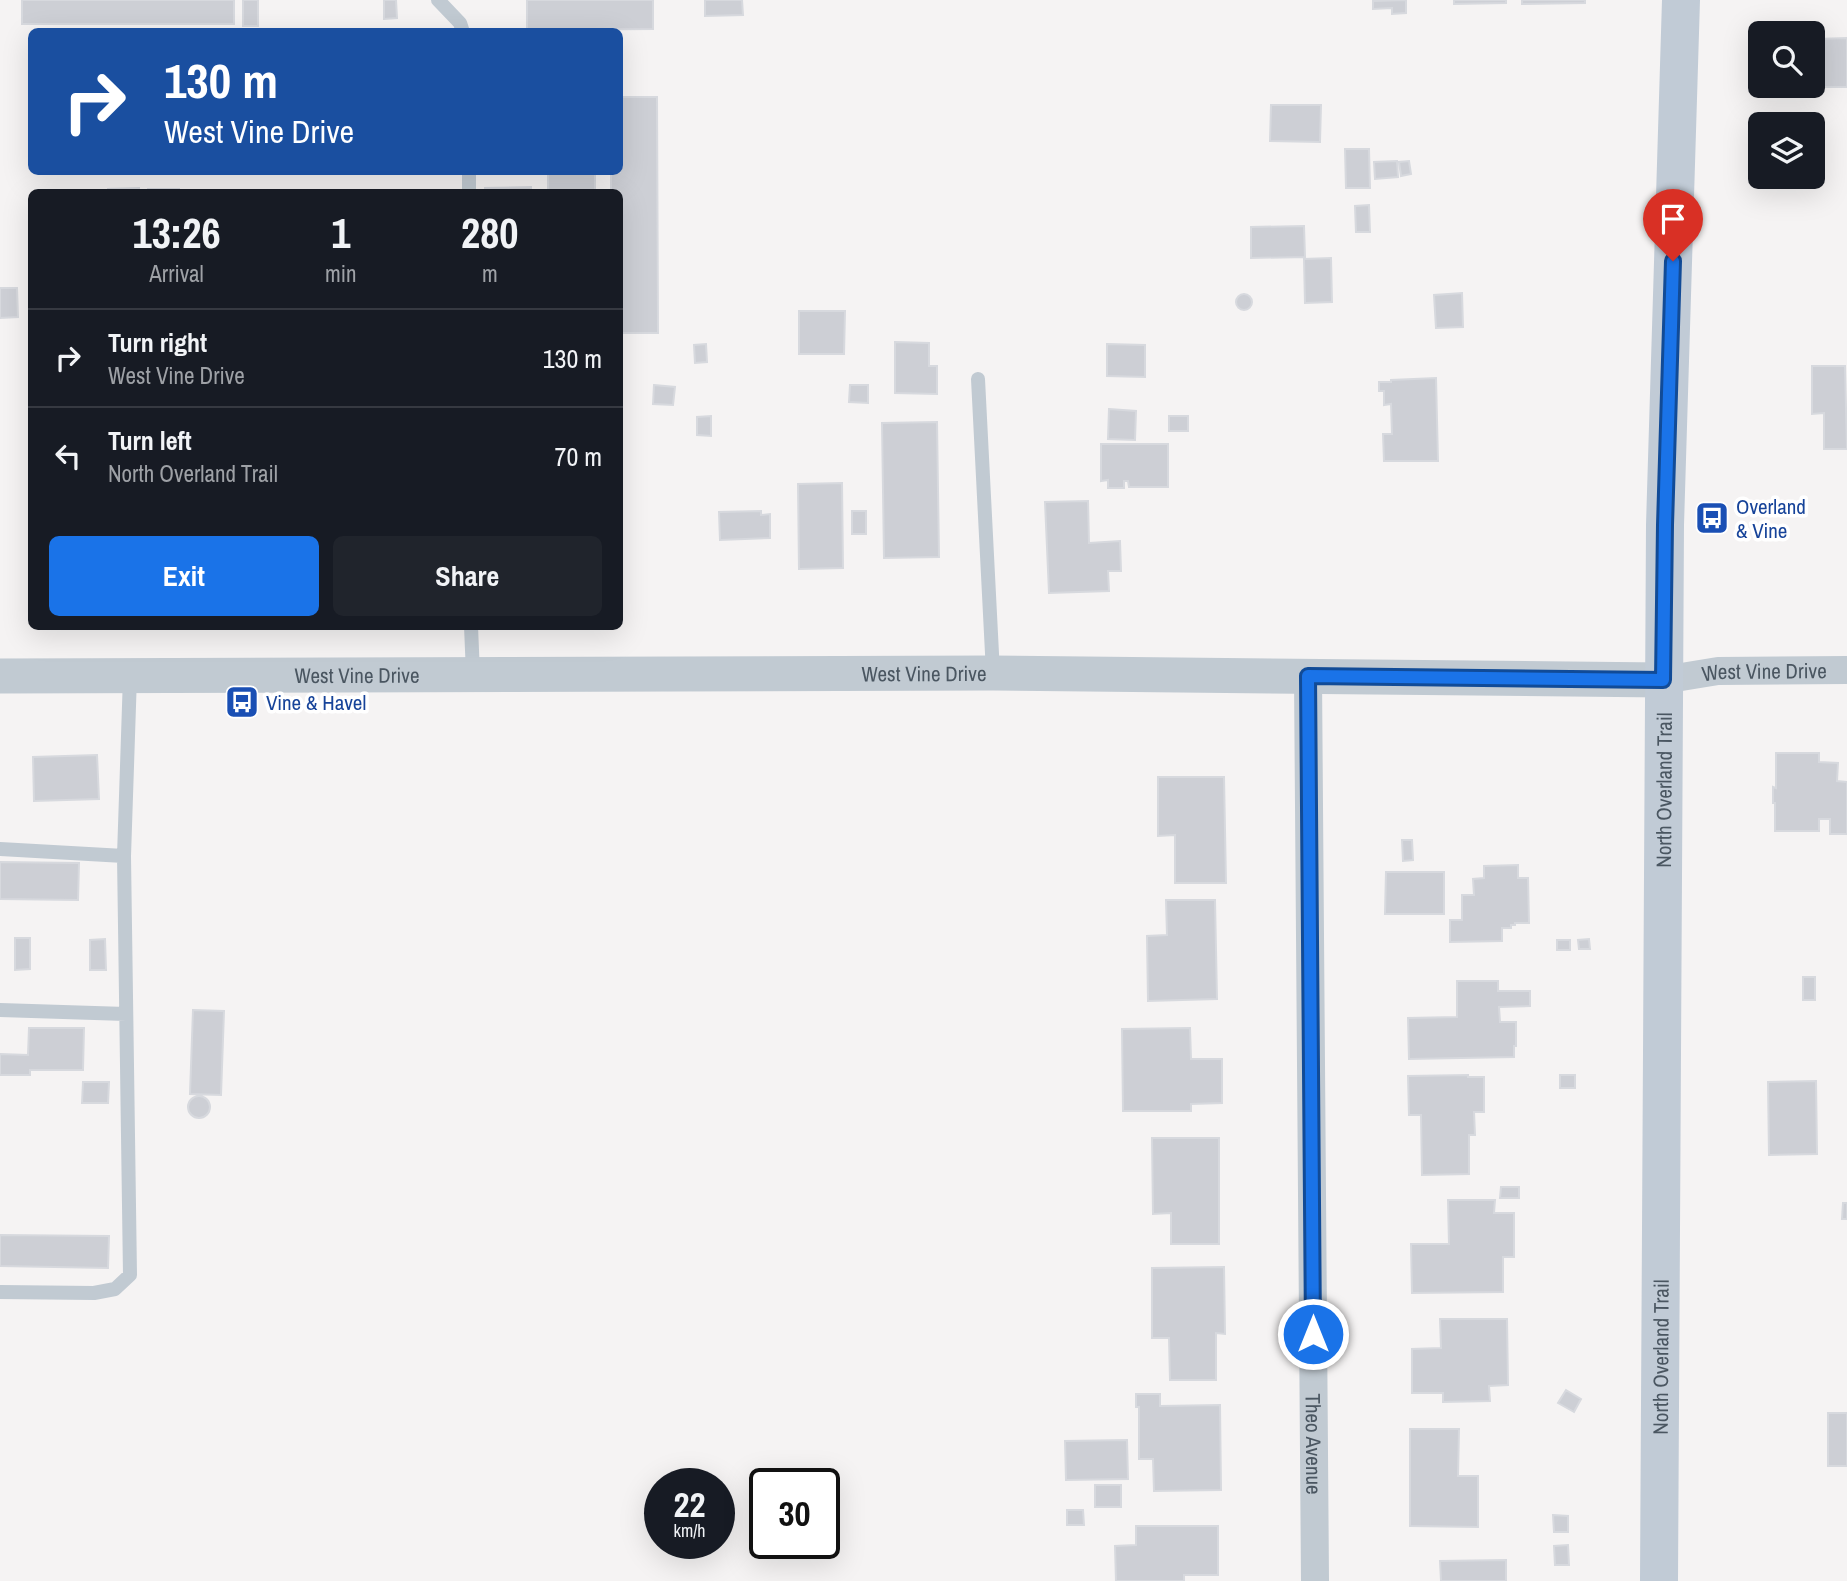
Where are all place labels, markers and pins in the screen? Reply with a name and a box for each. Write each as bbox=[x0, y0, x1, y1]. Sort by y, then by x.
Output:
pin bbox=[1643, 189, 1703, 261]
place label: Overland & Vine bbox=[1736, 492, 1806, 545]
bus stop icon: Overland & Vine bbox=[1693, 499, 1731, 537]
bus stop icon: Vine & Havel bbox=[223, 683, 261, 721]
place label: Vine & Havel bbox=[266, 688, 366, 717]

